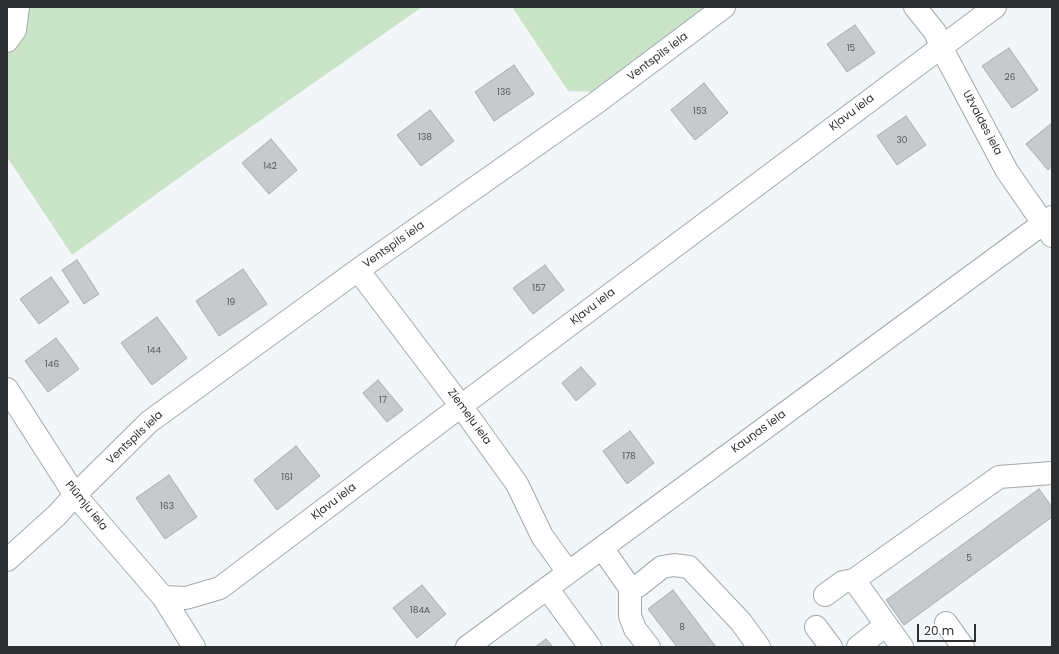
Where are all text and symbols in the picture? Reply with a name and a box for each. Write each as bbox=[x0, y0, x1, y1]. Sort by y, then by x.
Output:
street label: Ventspils iela bbox=[625, 30, 691, 84]
house number: 15 bbox=[847, 44, 855, 54]
house number: 26 bbox=[1005, 73, 1015, 83]
house number: 136 bbox=[497, 88, 511, 98]
street label: Užvaldes iela bbox=[959, 88, 1005, 158]
street label: Kļavu iela bbox=[827, 92, 877, 134]
house number: 153 bbox=[693, 107, 707, 117]
house number: 138 bbox=[418, 133, 432, 143]
house number: 30 bbox=[897, 136, 907, 146]
house number: 142 bbox=[263, 162, 277, 172]
street label: Ventspils iela bbox=[361, 219, 427, 271]
house number: 157 bbox=[532, 284, 546, 294]
street label: Kļavu iela bbox=[568, 286, 618, 328]
house number: 19 bbox=[227, 298, 235, 308]
house number: 144 bbox=[147, 346, 161, 356]
house number: 146 bbox=[45, 360, 59, 370]
street label: Ziemeļu iela bbox=[444, 386, 494, 448]
house number: 17 bbox=[379, 396, 387, 406]
street label: Kauņas iela bbox=[729, 408, 789, 456]
street label: Ventspils iela bbox=[104, 409, 166, 467]
house number: 178 bbox=[622, 452, 636, 462]
house number: 161 bbox=[281, 473, 293, 483]
street label: Plūmju iela bbox=[62, 479, 110, 533]
street label: Kļavu iela bbox=[309, 481, 359, 523]
house number: 163 bbox=[160, 502, 174, 512]
house number: 5 bbox=[966, 554, 972, 564]
house number: 184A bbox=[410, 606, 430, 616]
scale bar bbox=[919, 616, 978, 642]
text: 20 m bbox=[924, 622, 954, 639]
house number: 8 bbox=[679, 623, 685, 633]

